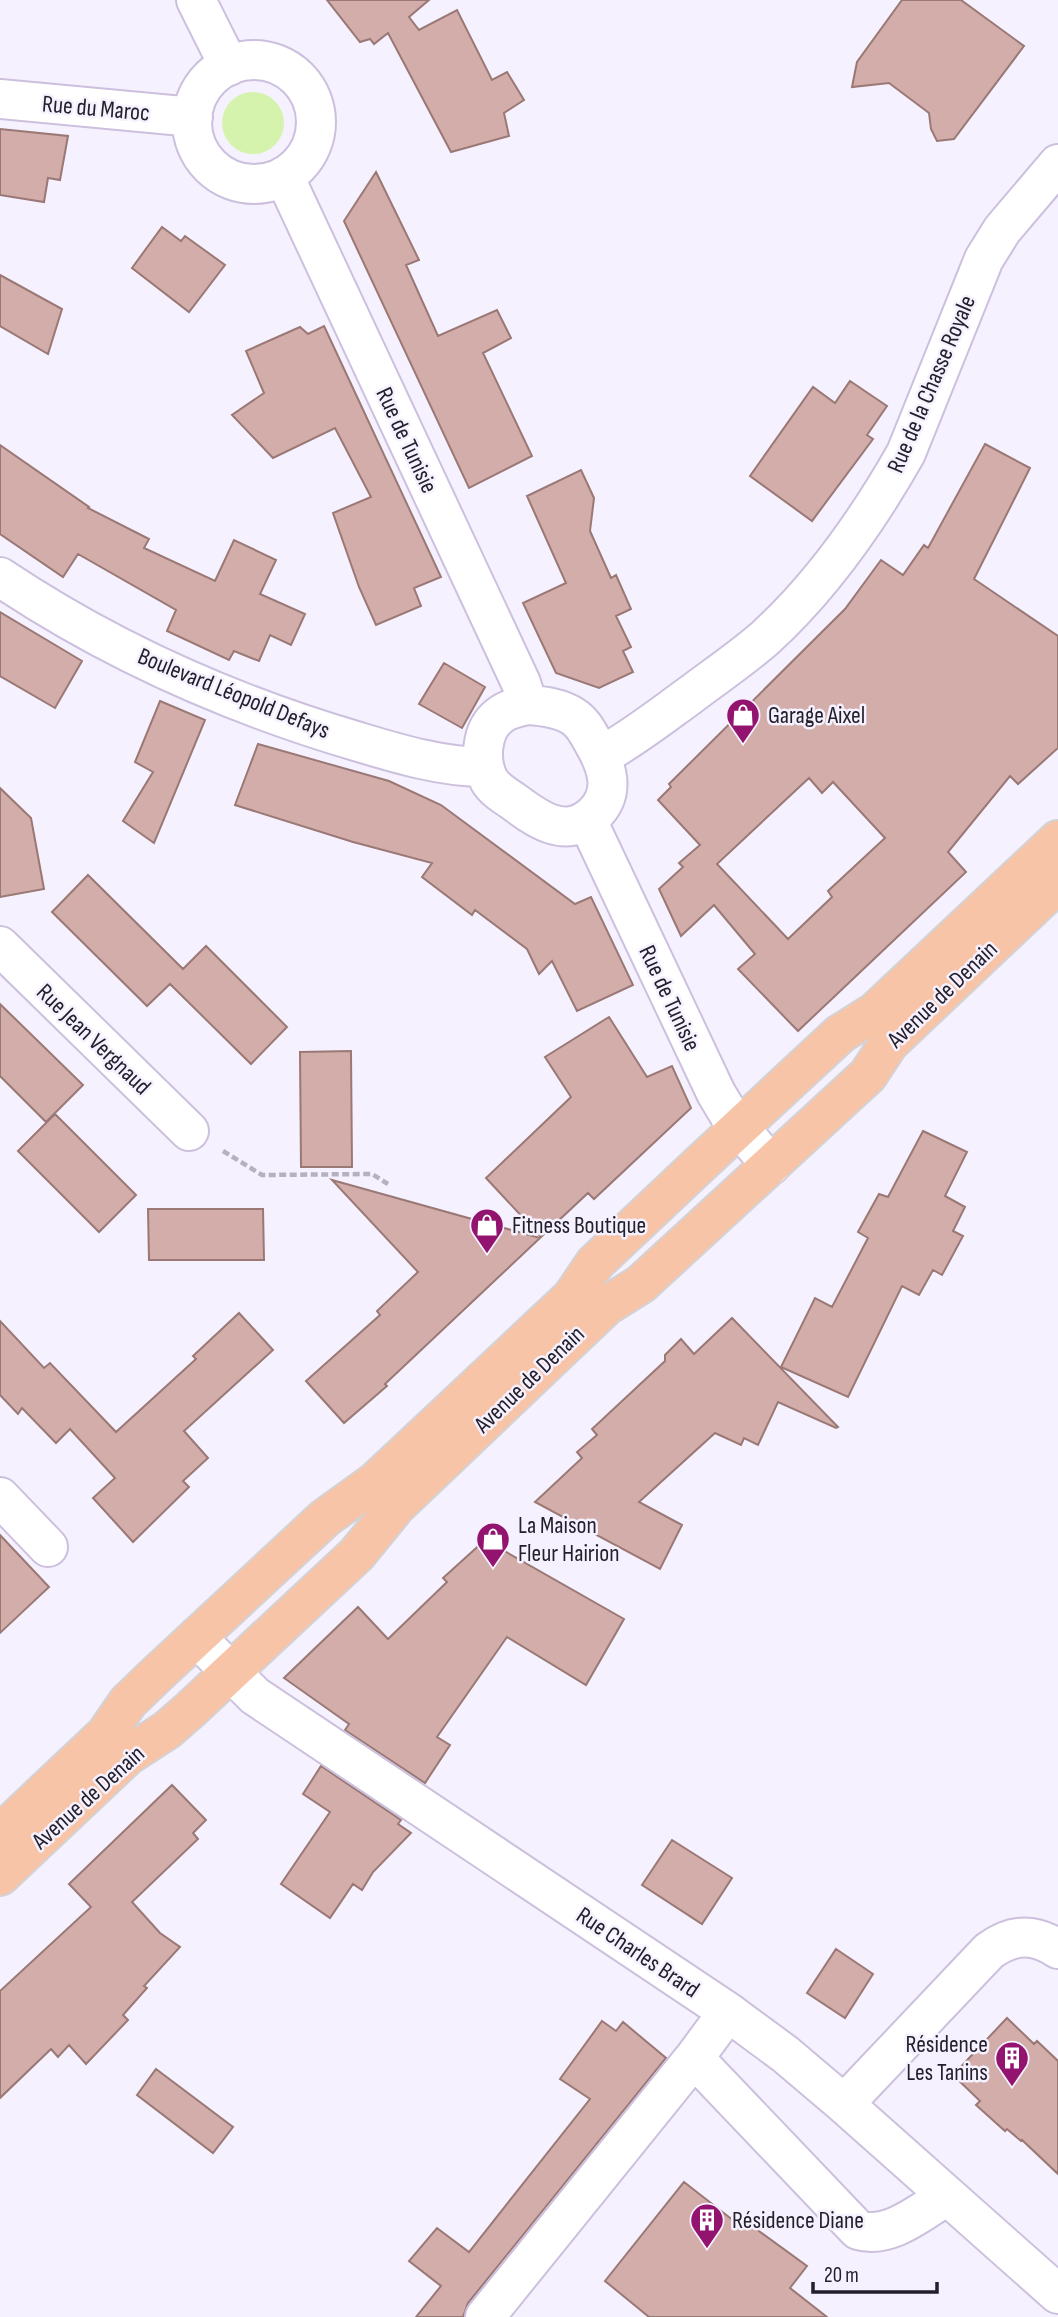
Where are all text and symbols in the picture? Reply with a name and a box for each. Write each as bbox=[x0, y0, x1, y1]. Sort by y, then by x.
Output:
street label: Rue du Maroc bbox=[41, 89, 151, 128]
street label: Rue de la Chasse Royale bbox=[881, 291, 982, 477]
street label: Rue de Tunisie bbox=[369, 383, 444, 498]
street label: Boulevard Léopold Defays bbox=[134, 642, 334, 745]
shop icon: Garage Aixel bbox=[724, 696, 762, 745]
place label: Garage Aixel bbox=[768, 701, 865, 730]
street label: Avenue de Denain bbox=[881, 935, 1003, 1055]
street label: Rue de Tunisie bbox=[632, 941, 707, 1056]
street label: Rue Jean Vergnaud bbox=[31, 978, 157, 1101]
shop icon: Fitness Boutique bbox=[468, 1206, 506, 1255]
place label: Fitness Boutique bbox=[512, 1211, 646, 1240]
street label: Avenue de Denain bbox=[468, 1320, 590, 1440]
place label: La Maison Fleur Hairion bbox=[518, 1511, 619, 1568]
shop icon: La Maison Fleur Hairion bbox=[474, 1520, 512, 1569]
street label: Avenue de Denain bbox=[25, 1739, 151, 1856]
street label: Rue Charles Brard bbox=[571, 1901, 705, 2004]
place label: Résidence Les Tanins bbox=[905, 2030, 988, 2087]
building icon: Résidence Les Tanins bbox=[993, 2039, 1031, 2088]
building icon: Résidence Diane bbox=[688, 2201, 726, 2250]
place label: Résidence Diane bbox=[732, 2206, 864, 2235]
scale bar bbox=[813, 2250, 937, 2294]
text: 20 m bbox=[824, 2263, 859, 2288]

